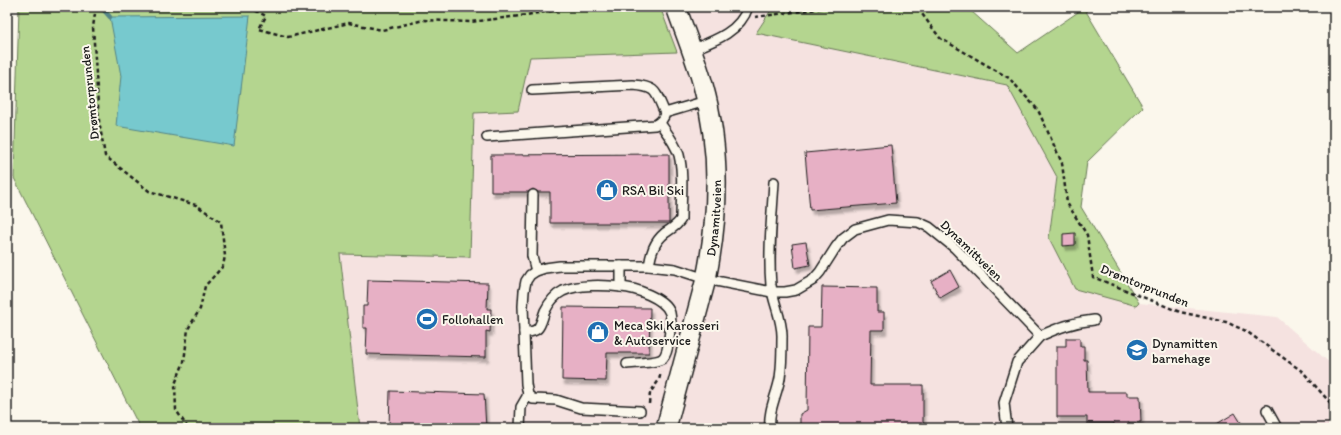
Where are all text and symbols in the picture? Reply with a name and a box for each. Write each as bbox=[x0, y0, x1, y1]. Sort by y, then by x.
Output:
street label: Drømtorprunden bbox=[77, 45, 102, 141]
shop icon: RSA Bil Ski bbox=[594, 177, 620, 203]
street label: Dynamitveien bbox=[703, 179, 724, 257]
place label: RSA Bil Ski bbox=[622, 183, 684, 198]
street label: Dynamittveien bbox=[937, 217, 1006, 284]
street label: Drømtorprunden bbox=[1098, 261, 1192, 310]
sports icon: Follohallen bbox=[414, 306, 440, 332]
place label: Follohallen bbox=[442, 312, 504, 327]
place label: Meca Ski Karosseri & Autoservice bbox=[614, 318, 719, 348]
shop icon: Meca Ski Karosseri & Autoservice bbox=[585, 319, 611, 345]
place label: Dynamitten barnehage bbox=[1152, 336, 1218, 366]
school or university icon: Dynamitten barnehage bbox=[1124, 337, 1150, 363]

